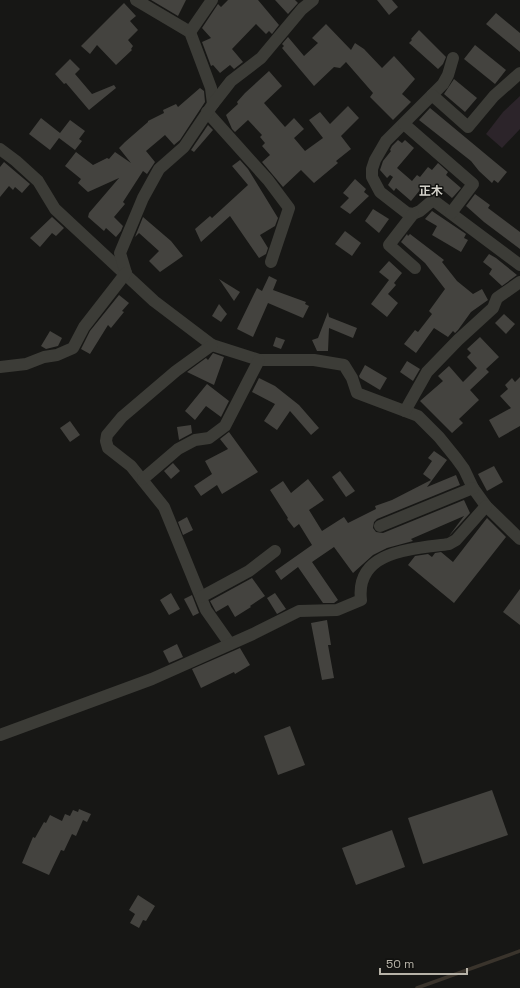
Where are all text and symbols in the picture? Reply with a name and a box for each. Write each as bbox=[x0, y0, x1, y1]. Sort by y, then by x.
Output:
district label: 正木 bbox=[419, 183, 443, 199]
scale bar bbox=[380, 950, 467, 976]
text: 50 m bbox=[386, 956, 414, 972]

